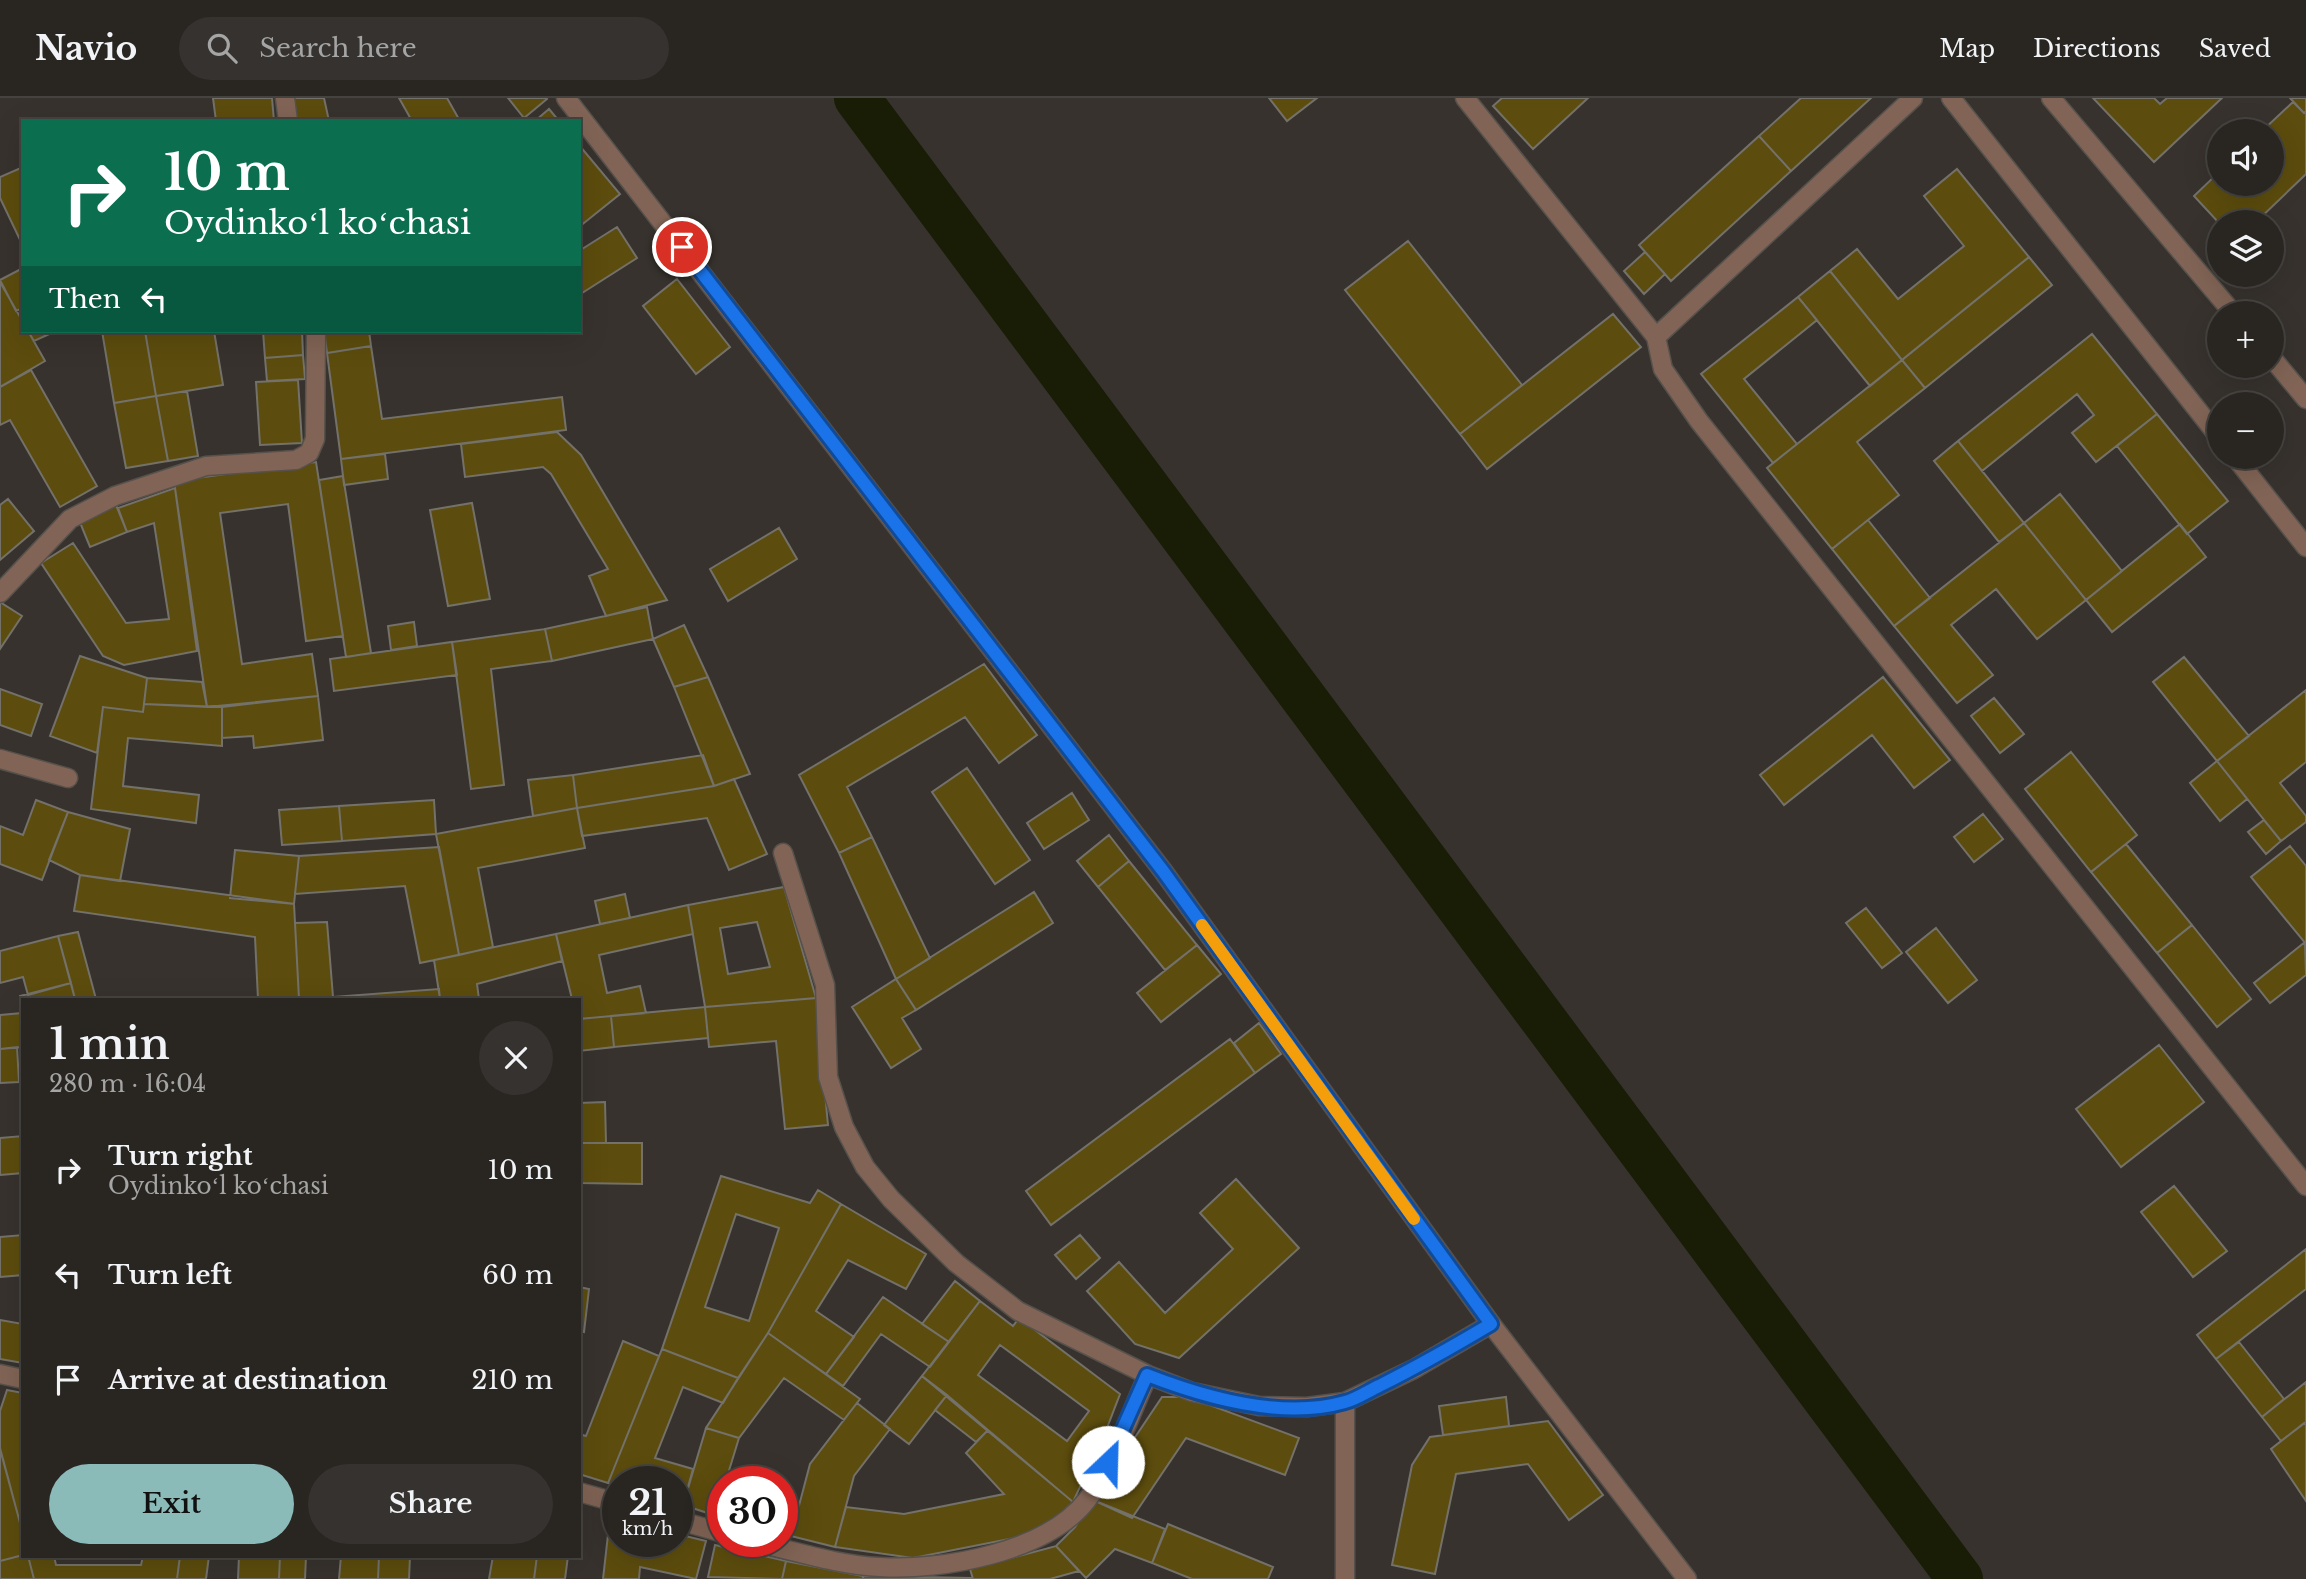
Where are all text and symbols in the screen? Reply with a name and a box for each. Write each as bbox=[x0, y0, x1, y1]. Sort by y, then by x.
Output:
search box bbox=[179, 17, 669, 80]
text: Navio bbox=[35, 28, 137, 69]
icon: search bbox=[203, 29, 241, 67]
text: Search here bbox=[259, 32, 417, 64]
text: Map bbox=[1939, 34, 1995, 63]
text: Directions bbox=[2033, 34, 2161, 63]
text: Saved bbox=[2199, 34, 2271, 63]
map controls bbox=[2207, 119, 2284, 469]
button: sound bbox=[2207, 119, 2284, 196]
text: 10 m bbox=[164, 142, 290, 203]
icon: right bbox=[49, 147, 140, 238]
text: Oydinkoʻl koʻchasi bbox=[164, 203, 471, 243]
button: layers bbox=[2207, 210, 2284, 287]
pin bbox=[652, 217, 712, 277]
icon: arrive bbox=[663, 228, 701, 266]
icon: left bbox=[135, 280, 173, 318]
text: Then bbox=[49, 283, 121, 315]
button: + bbox=[2207, 301, 2284, 378]
button: − bbox=[2207, 392, 2284, 469]
text: 1 min bbox=[49, 1018, 170, 1070]
button: close bbox=[479, 1021, 553, 1095]
text: 280 m · 16:04 bbox=[49, 1070, 206, 1098]
text: Turn right bbox=[108, 1140, 253, 1172]
icon: right bbox=[49, 1151, 87, 1189]
text: 10 m bbox=[487, 1154, 553, 1186]
text: Oydinkoʻl koʻchasi bbox=[108, 1172, 329, 1200]
icon: left bbox=[49, 1256, 87, 1294]
text: Turn left bbox=[108, 1259, 232, 1291]
text: 60 m bbox=[482, 1259, 553, 1291]
icon: arrive bbox=[49, 1361, 87, 1399]
text: Arrive at destination bbox=[108, 1364, 388, 1396]
text: 210 m bbox=[471, 1364, 553, 1396]
position arrow bbox=[1071, 1425, 1145, 1499]
button: Exit bbox=[49, 1464, 294, 1544]
button: Share bbox=[308, 1464, 553, 1544]
speed limit sign: 30 bbox=[707, 1466, 798, 1557]
text: 21 bbox=[628, 1481, 667, 1524]
text: km/h bbox=[622, 1518, 673, 1540]

